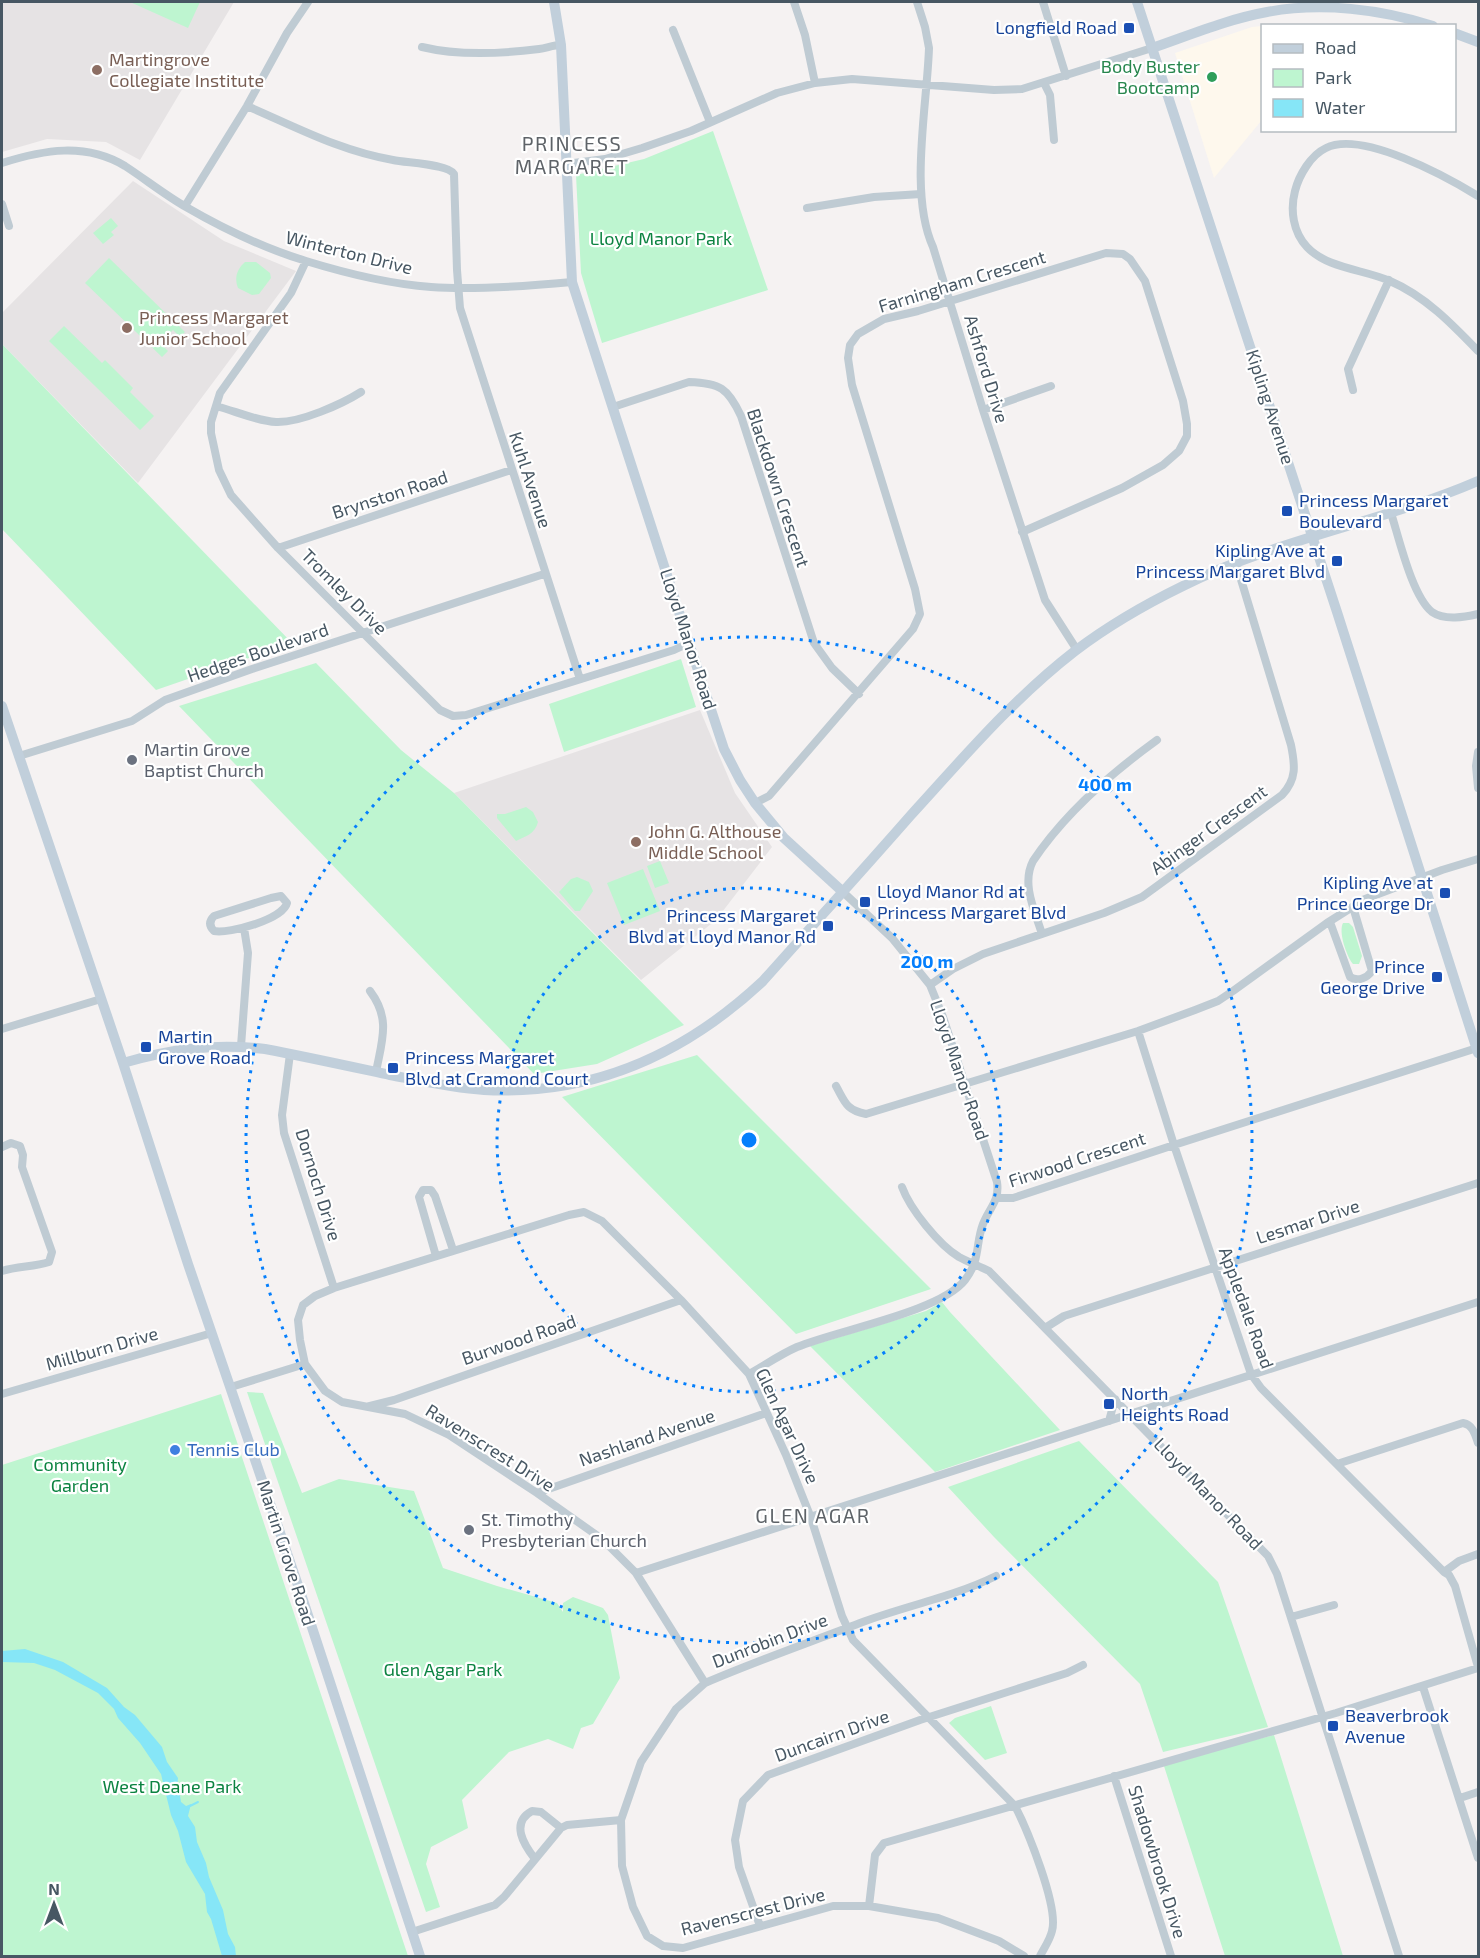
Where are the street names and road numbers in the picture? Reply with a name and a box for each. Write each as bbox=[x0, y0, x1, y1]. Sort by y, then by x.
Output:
street label: Winterton Drive bbox=[284, 226, 415, 278]
street label: Farningham Crescent bbox=[875, 245, 1048, 317]
street label: Ashford Drive bbox=[960, 312, 1014, 425]
street label: Kipling Avenue bbox=[1242, 346, 1300, 467]
street label: Blackdown Crescent bbox=[743, 406, 815, 570]
street label: Kuhl Avenue bbox=[505, 429, 557, 531]
street label: Brynston Road bbox=[329, 465, 450, 523]
street label: Tromley Drive bbox=[297, 544, 392, 639]
street label: Lloyd Manor Road bbox=[656, 565, 722, 712]
street label: Hedges Boulevard bbox=[184, 618, 331, 687]
street label: Abinger Crescent bbox=[1146, 779, 1271, 879]
street label: Lloyd Manor Road bbox=[926, 997, 994, 1143]
street label: Dornoch Drive bbox=[291, 1126, 346, 1243]
street label: Firwood Crescent bbox=[1005, 1127, 1148, 1192]
street label: Lesmar Drive bbox=[1253, 1194, 1362, 1248]
street label: Appledale Road bbox=[1215, 1244, 1279, 1371]
street label: Burwood Road bbox=[459, 1309, 579, 1369]
street label: Millburn Drive bbox=[43, 1321, 160, 1375]
street label: Glen Agar Drive bbox=[752, 1364, 824, 1487]
street label: Ravenscrest Drive bbox=[422, 1399, 559, 1496]
street label: Nashland Avenue bbox=[576, 1404, 717, 1471]
street label: Lloyd Manor Road bbox=[1150, 1433, 1268, 1554]
street label: Martin Grove Road bbox=[253, 1477, 321, 1628]
street label: Dunrobin Drive bbox=[709, 1608, 830, 1672]
street label: Duncairn Drive bbox=[771, 1704, 892, 1766]
street label: Shadowbrook Drive bbox=[1124, 1782, 1192, 1941]
street label: Ravenscrest Drive bbox=[678, 1882, 827, 1940]

